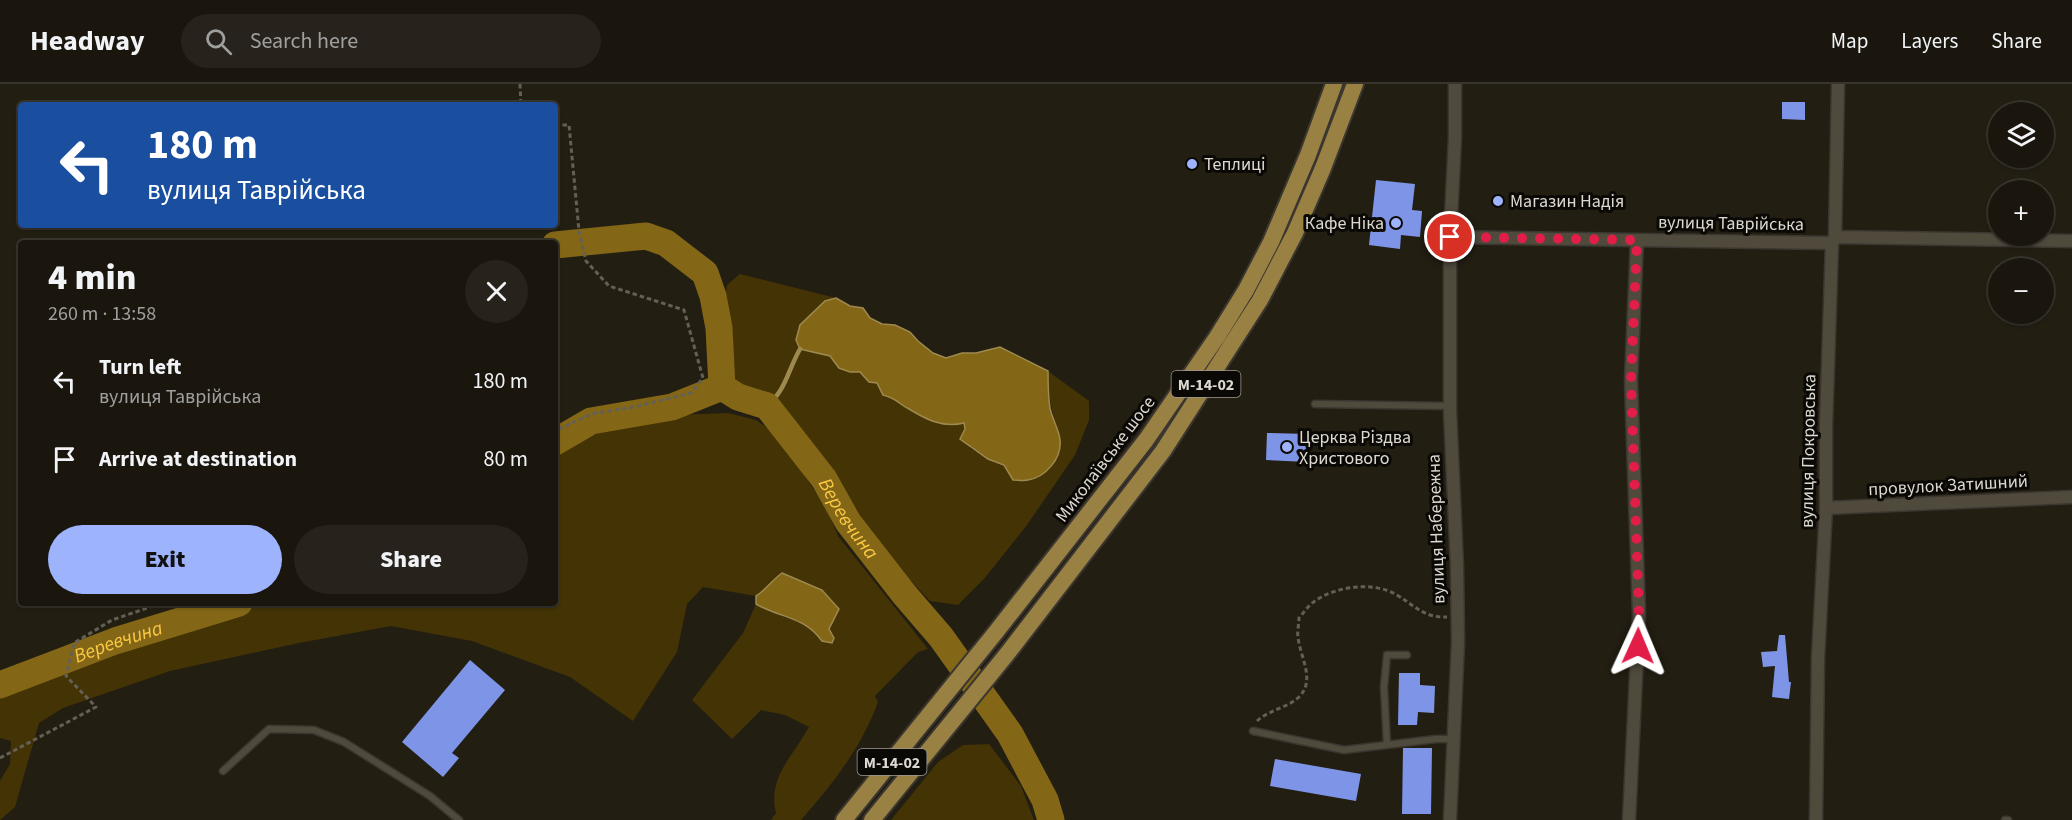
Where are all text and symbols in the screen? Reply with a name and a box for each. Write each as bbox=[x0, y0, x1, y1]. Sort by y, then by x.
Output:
search box bbox=[181, 14, 601, 68]
text: Headway bbox=[30, 21, 145, 61]
icon: search bbox=[202, 25, 235, 58]
text: Search here bbox=[250, 25, 358, 57]
text: Map bbox=[1831, 26, 1868, 56]
text: Layers bbox=[1901, 26, 1958, 56]
text: Share bbox=[1991, 26, 2042, 56]
map controls bbox=[1988, 102, 2054, 324]
button: layers bbox=[1988, 102, 2054, 168]
text: 180 m bbox=[147, 115, 258, 175]
icon: left bbox=[48, 126, 126, 204]
place label: Теплиці bbox=[1204, 152, 1266, 177]
marker: Теплиці bbox=[1185, 157, 1199, 171]
text: вулиця Таврійська bbox=[147, 171, 366, 210]
button: + bbox=[1988, 180, 2054, 246]
place label: Магазин Надія bbox=[1510, 189, 1624, 214]
marker: Магазин Надія bbox=[1491, 194, 1505, 208]
street label: вулиця Таврійська bbox=[1658, 210, 1804, 237]
place label: Кафе Ніка bbox=[1305, 211, 1384, 236]
pin bbox=[1424, 211, 1475, 262]
marker: Кафе Ніка bbox=[1389, 216, 1403, 230]
icon: arrive bbox=[1433, 220, 1466, 253]
text: 4 min bbox=[48, 252, 136, 303]
button: − bbox=[1988, 258, 2054, 324]
button: close bbox=[465, 260, 528, 323]
text: 260 m · 13:58 bbox=[48, 300, 156, 328]
text: Turn left bbox=[99, 351, 181, 383]
icon: left bbox=[48, 365, 81, 398]
text: 180 m bbox=[473, 365, 528, 397]
road number: М-14-02 bbox=[1172, 371, 1240, 397]
street label: вулиця Покровська bbox=[1795, 374, 1822, 528]
text: вулиця Таврійська bbox=[99, 383, 261, 411]
street label: Миколаївське шосе bbox=[1050, 391, 1161, 528]
place label: Церква Різдва Христового bbox=[1299, 425, 1411, 471]
marker: Церква Різдва Христового bbox=[1280, 440, 1294, 454]
icon: arrive bbox=[48, 443, 81, 476]
text: Arrive at destination bbox=[99, 443, 297, 475]
text: 80 m bbox=[483, 443, 528, 475]
street label: вулиця Набережна bbox=[1421, 454, 1452, 604]
street label: провулок Затишний bbox=[1867, 469, 2029, 502]
water label: Веревчина bbox=[811, 473, 885, 566]
button: Exit bbox=[48, 525, 282, 594]
button: Share bbox=[294, 525, 528, 594]
water label: Веревчина bbox=[70, 614, 166, 670]
position arrow bbox=[1606, 614, 1670, 678]
road number: М-14-02 bbox=[858, 749, 926, 775]

